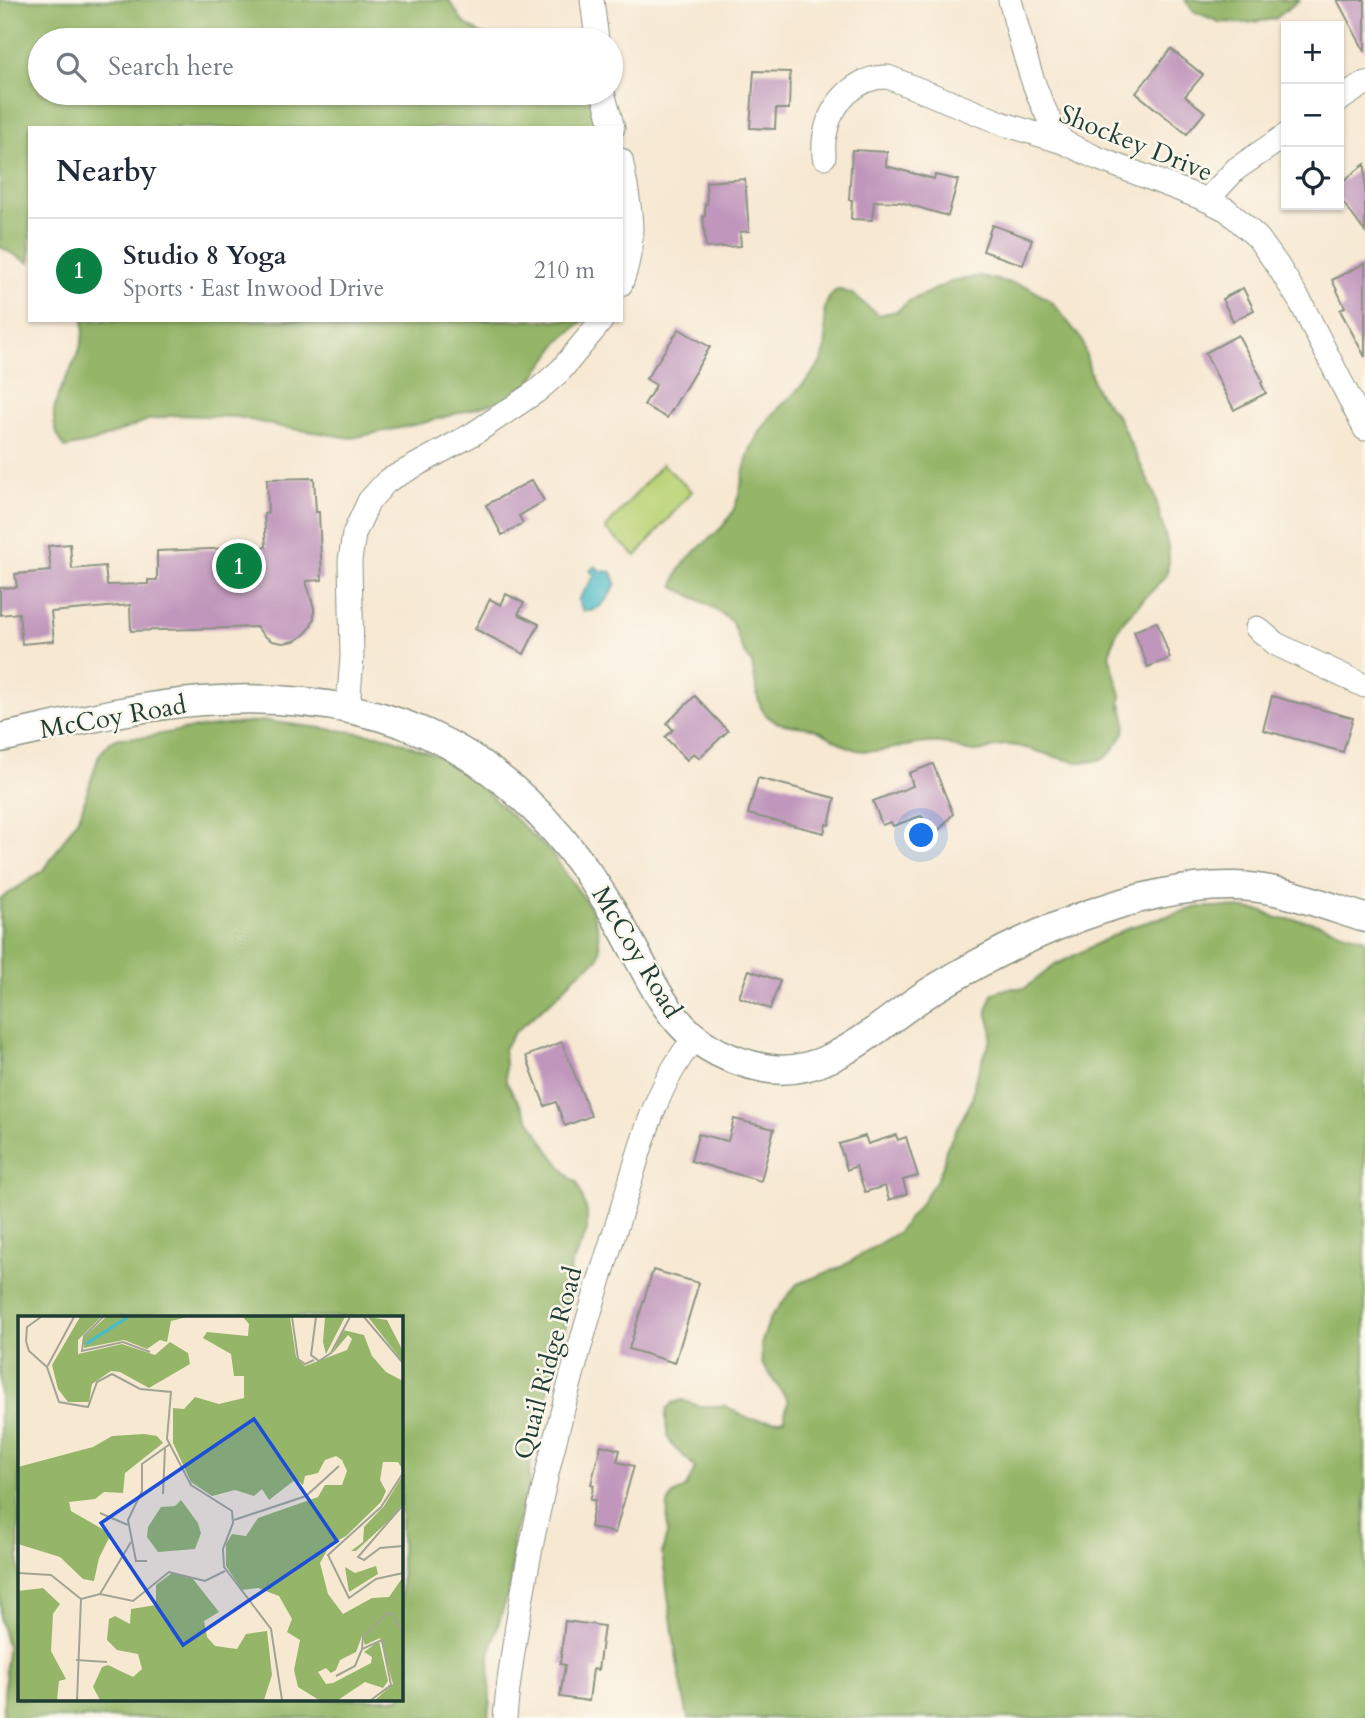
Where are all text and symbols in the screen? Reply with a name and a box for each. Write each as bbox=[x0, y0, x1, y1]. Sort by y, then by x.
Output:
map controls bbox=[1281, 21, 1344, 210]
button: + bbox=[1281, 21, 1344, 84]
search box bbox=[28, 28, 623, 105]
icon: search bbox=[52, 48, 90, 86]
text: Search here bbox=[108, 49, 234, 84]
button: − bbox=[1281, 84, 1344, 147]
street label: Shockey Drive bbox=[1054, 96, 1218, 190]
button: locate bbox=[1281, 147, 1344, 210]
text: Nearby bbox=[56, 151, 157, 192]
text: Studio 8 Yoga bbox=[123, 238, 287, 273]
text: 1 bbox=[73, 255, 85, 286]
text: 210 m bbox=[534, 255, 595, 286]
text: Sports · East Inwood Drive bbox=[123, 273, 384, 304]
pin: 1 bbox=[216, 540, 262, 592]
street label: McCoy Road bbox=[37, 687, 189, 747]
your location bbox=[904, 818, 938, 852]
street label: McCoy Road bbox=[584, 879, 690, 1025]
street label: Quail Ridge Road bbox=[505, 1262, 591, 1463]
inset map bbox=[18, 1316, 402, 1700]

